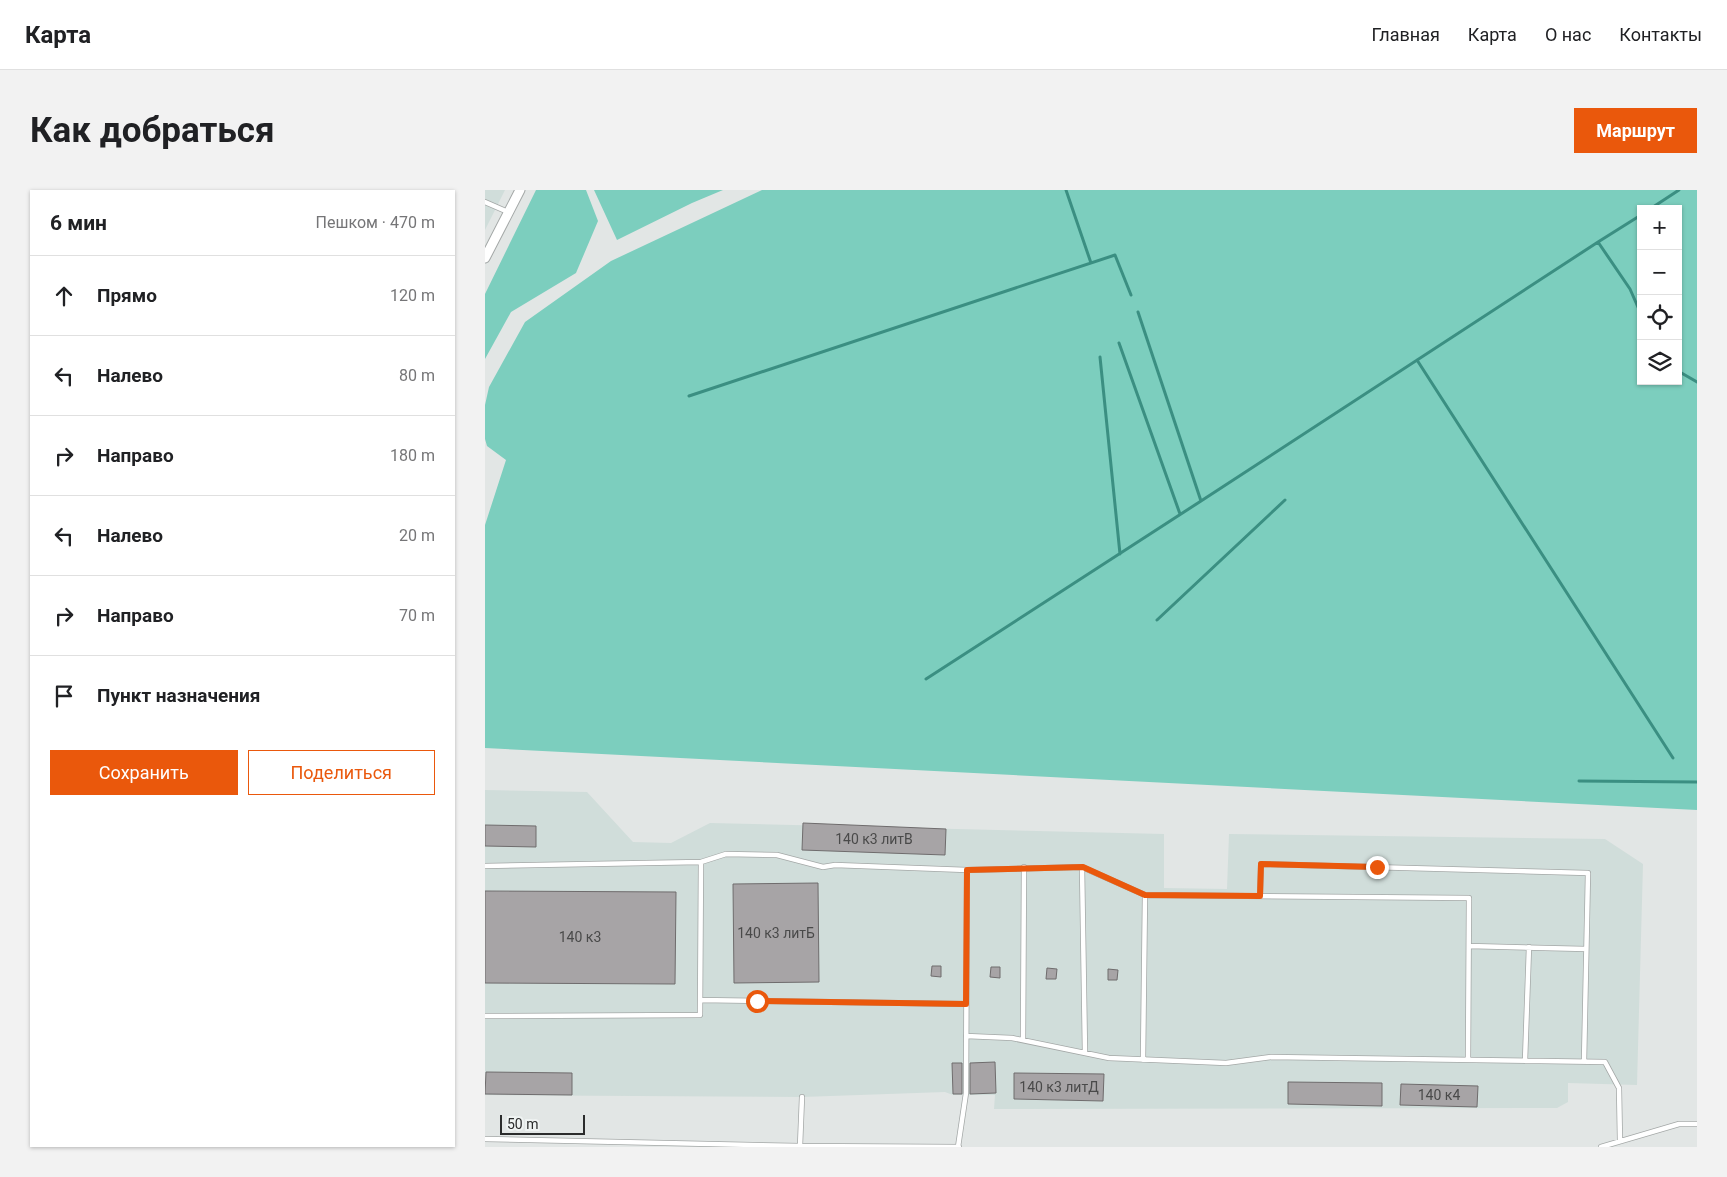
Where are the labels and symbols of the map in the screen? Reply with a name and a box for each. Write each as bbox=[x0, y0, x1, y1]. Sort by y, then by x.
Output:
house number: 140 к3 литВ bbox=[835, 831, 913, 847]
route end bbox=[1366, 856, 1389, 879]
house number: 140 к3 литБ bbox=[737, 925, 815, 941]
house number: 140 к3 bbox=[559, 929, 601, 945]
route start bbox=[746, 990, 769, 1013]
house number: 140 к3 литД bbox=[1019, 1079, 1099, 1095]
house number: 140 к4 bbox=[1418, 1087, 1460, 1103]
scale bar bbox=[500, 1112, 585, 1135]

